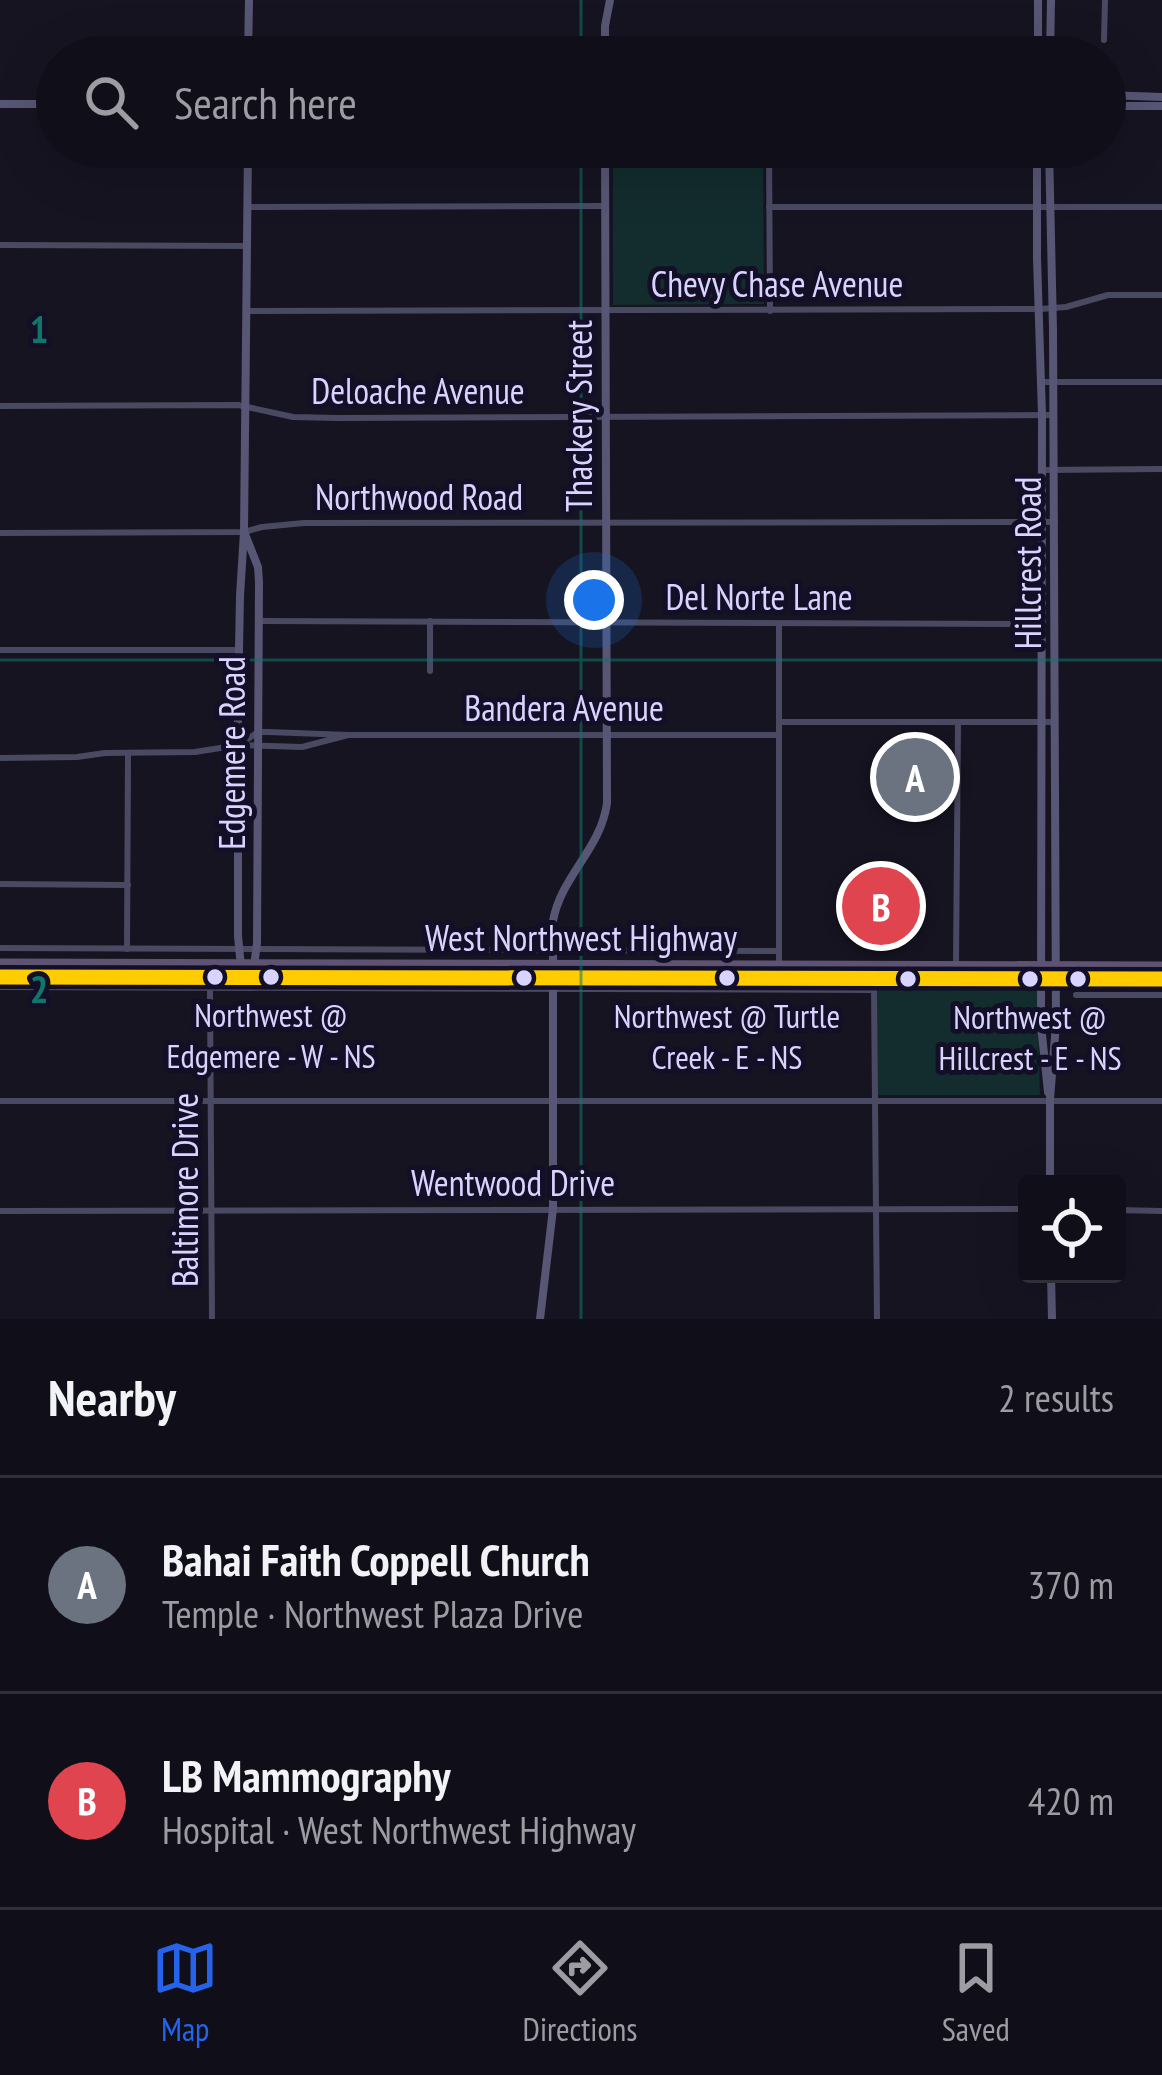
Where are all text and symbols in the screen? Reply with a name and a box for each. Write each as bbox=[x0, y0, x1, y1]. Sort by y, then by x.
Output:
search box bbox=[36, 36, 1126, 168]
icon: search bbox=[78, 69, 144, 135]
text: Search here bbox=[174, 73, 357, 131]
street label: Chevy Chase Avenue bbox=[651, 260, 903, 307]
text: 1 bbox=[30, 303, 48, 354]
street label: Thackery Street bbox=[555, 320, 602, 512]
street label: Deloache Avenue bbox=[311, 367, 525, 414]
street label: Northwood Road bbox=[315, 473, 523, 520]
street label: Hillcrest Road bbox=[1004, 477, 1051, 649]
your location bbox=[564, 570, 624, 630]
street label: Del Norte Lane bbox=[665, 573, 853, 620]
street label: Edgemere Road bbox=[208, 656, 255, 850]
street label: Bandera Avenue bbox=[464, 684, 664, 731]
pin: A bbox=[876, 732, 954, 822]
pin: B bbox=[842, 861, 920, 951]
street label: West Northwest Highway bbox=[425, 914, 737, 961]
text: 2 bbox=[30, 963, 48, 1014]
unlabelled marker bbox=[204, 966, 226, 988]
marker: Northwest @ Edgemere - W - NS bbox=[260, 966, 282, 988]
unlabelled marker bbox=[513, 967, 535, 989]
marker: Northwest @ Turtle Creek - E - NS bbox=[716, 967, 738, 989]
unlabelled marker bbox=[897, 968, 919, 990]
marker: Northwest @ Hillcrest - E - NS bbox=[1019, 968, 1041, 990]
unlabelled marker bbox=[1067, 968, 1089, 990]
place label: Northwest @ Edgemere - W - NS bbox=[166, 993, 376, 1077]
place label: Northwest @ Turtle Creek - E - NS bbox=[614, 994, 840, 1078]
place label: Northwest @ Hillcrest - E - NS bbox=[938, 995, 1122, 1079]
street label: Baltimore Drive bbox=[161, 1093, 208, 1287]
street label: Wentwood Drive bbox=[411, 1159, 615, 1206]
map controls bbox=[1018, 1175, 1126, 1283]
button: locate bbox=[1018, 1175, 1126, 1283]
text: Nearby bbox=[48, 1364, 176, 1430]
text: 2 results bbox=[998, 1372, 1114, 1423]
text: Bahai Faith Coppell Church bbox=[162, 1530, 590, 1588]
text: A bbox=[77, 1559, 97, 1610]
text: 370 m bbox=[1028, 1559, 1114, 1610]
text: Temple · Northwest Plaza Drive bbox=[162, 1588, 583, 1639]
text: LB Mammography bbox=[162, 1746, 451, 1804]
text: B bbox=[77, 1775, 97, 1826]
text: 420 m bbox=[1028, 1775, 1114, 1826]
text: Hospital · West Northwest Highway bbox=[162, 1804, 636, 1855]
tab: Map bbox=[152, 1935, 218, 2050]
tab: Directions bbox=[523, 1935, 637, 2050]
tab: Saved bbox=[942, 1935, 1010, 2050]

